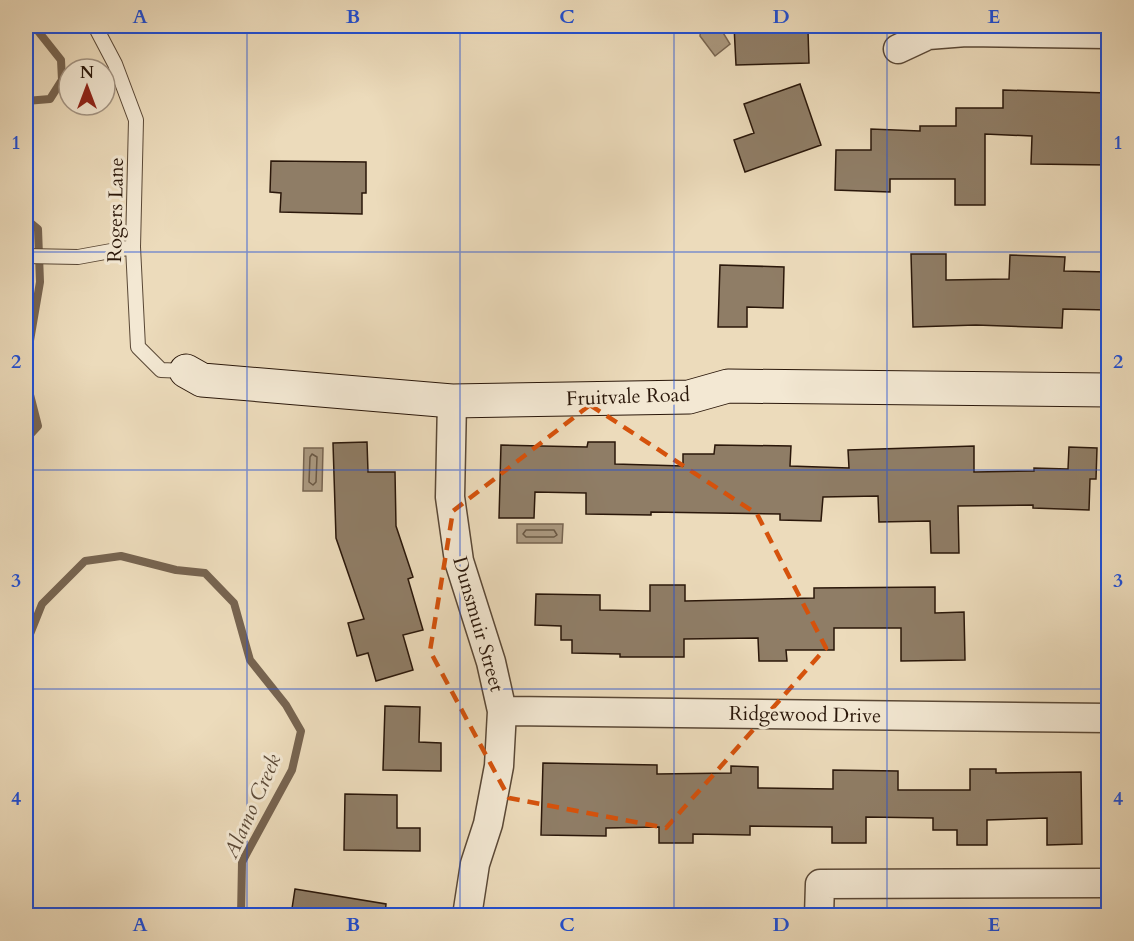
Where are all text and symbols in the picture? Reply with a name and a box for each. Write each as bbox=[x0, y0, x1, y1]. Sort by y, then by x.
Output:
text: A bbox=[132, 3, 148, 30]
text: B bbox=[346, 3, 360, 30]
text: C bbox=[559, 3, 575, 30]
text: D bbox=[772, 3, 790, 30]
text: E bbox=[988, 3, 1000, 30]
north arrow bbox=[57, 57, 117, 117]
text: N bbox=[80, 62, 94, 84]
text: 1 bbox=[11, 129, 21, 156]
text: 1 bbox=[1113, 129, 1123, 156]
street label: Rogers Lane bbox=[101, 157, 130, 263]
text: 2 bbox=[11, 348, 21, 375]
text: 2 bbox=[1113, 348, 1123, 375]
street label: Fruitvale Road bbox=[566, 381, 691, 412]
street label: Dunsmuir Street bbox=[446, 553, 511, 696]
text: 3 bbox=[11, 567, 21, 594]
text: 3 bbox=[1113, 567, 1123, 594]
street label: Ridgewood Drive bbox=[729, 700, 881, 729]
water label: Alamo Creek bbox=[216, 749, 289, 864]
text: 4 bbox=[11, 785, 21, 812]
text: 4 bbox=[1113, 785, 1123, 812]
text: A bbox=[132, 911, 148, 938]
text: B bbox=[346, 911, 360, 938]
text: C bbox=[559, 911, 575, 938]
text: D bbox=[772, 911, 790, 938]
text: E bbox=[988, 911, 1000, 938]

